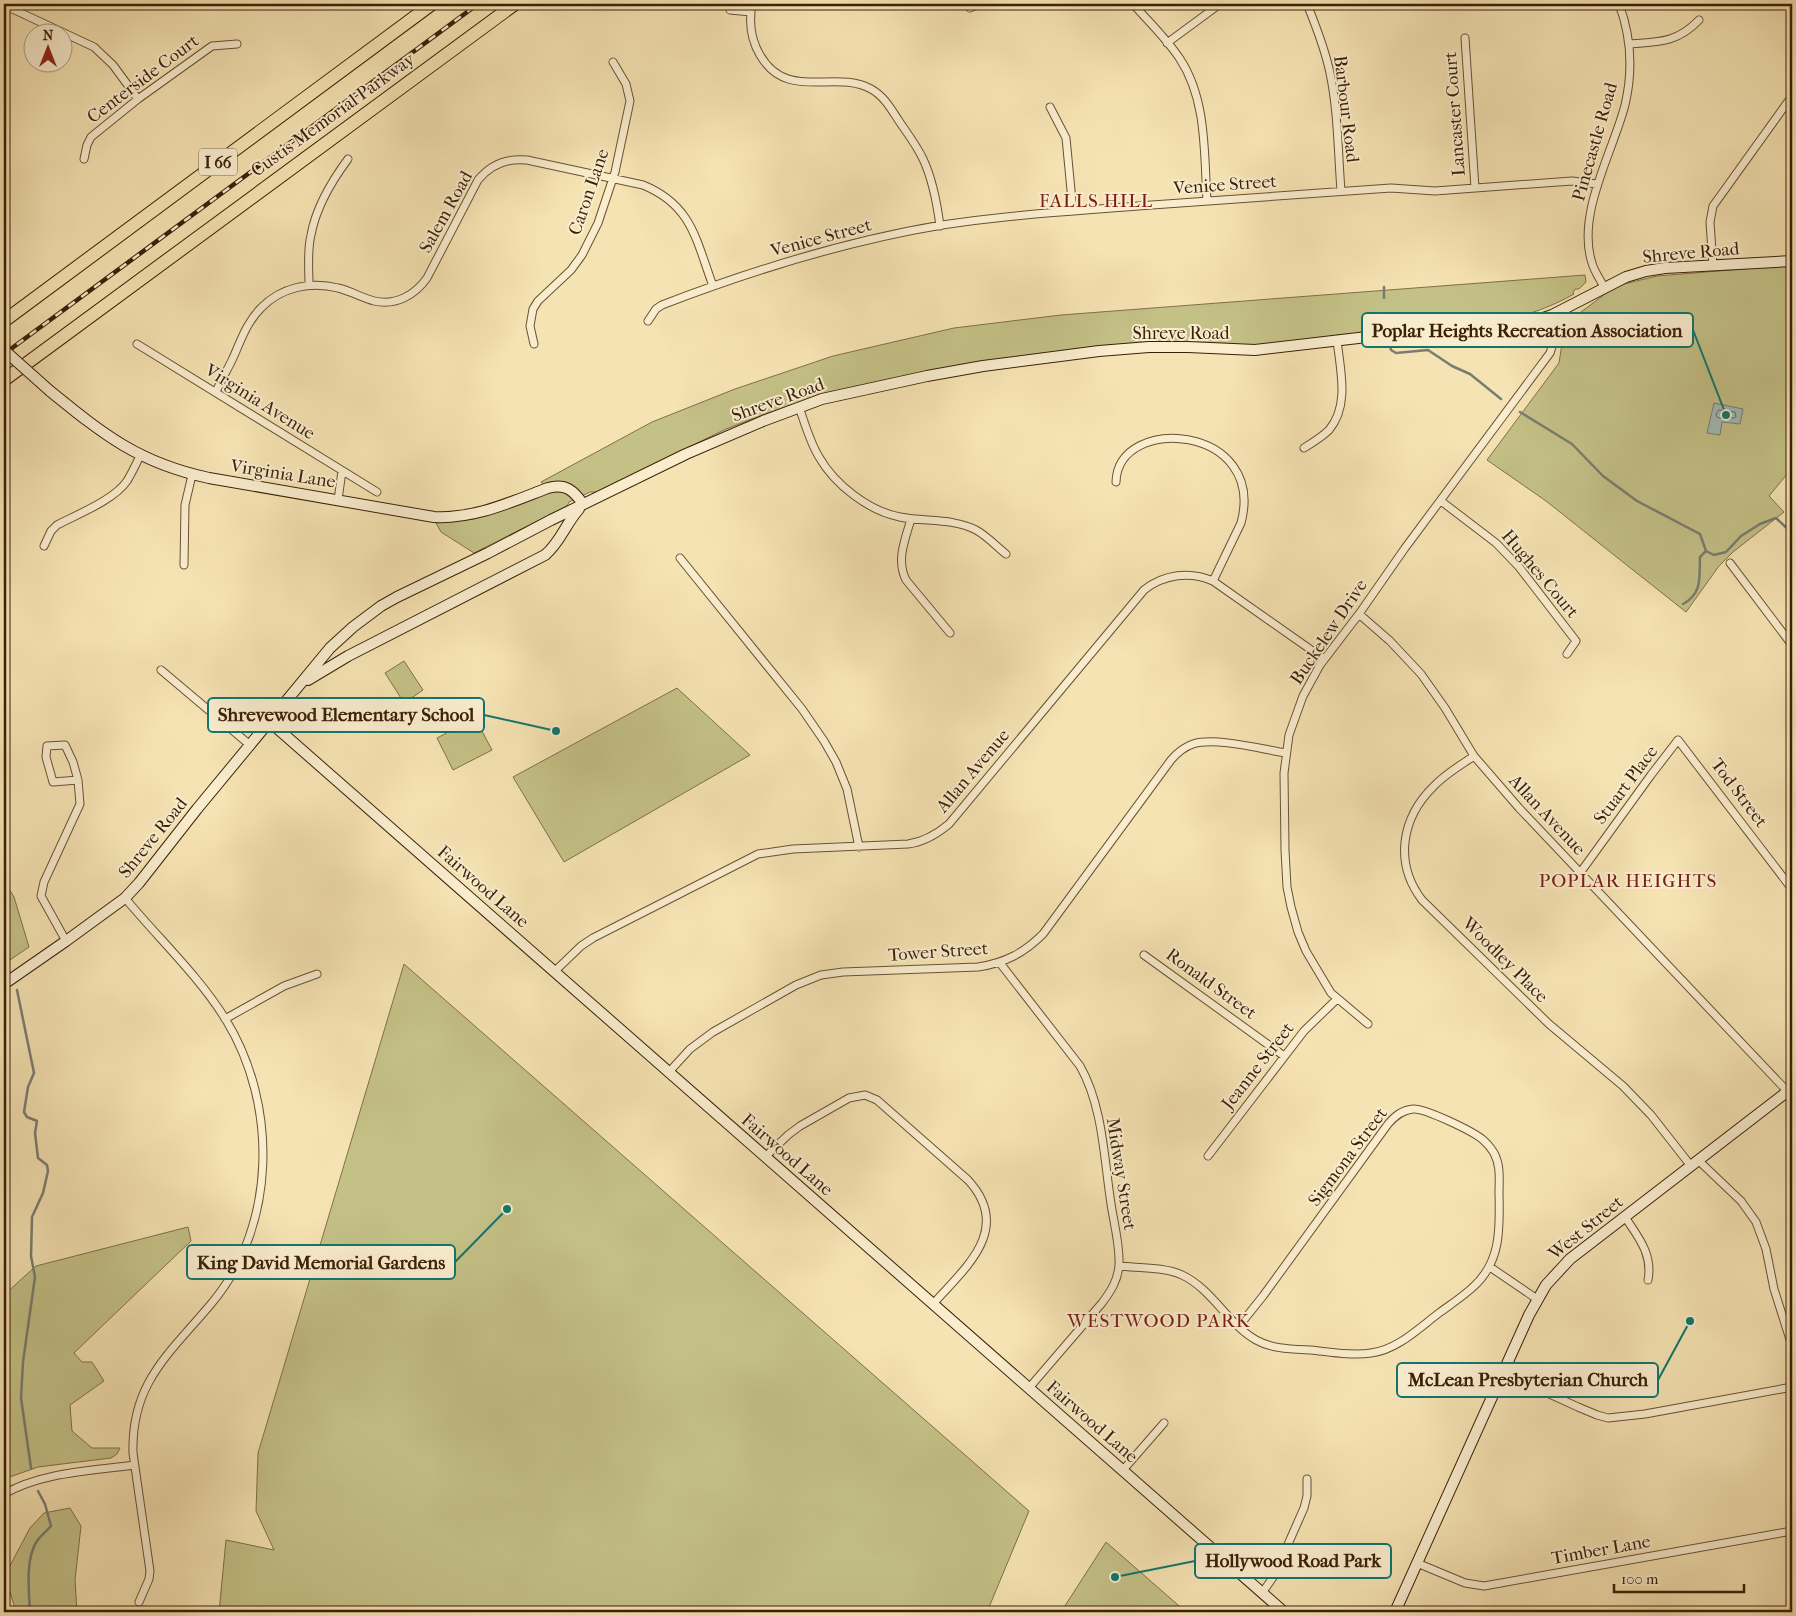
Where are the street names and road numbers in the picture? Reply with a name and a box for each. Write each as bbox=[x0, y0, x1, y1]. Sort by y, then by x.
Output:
street label: Centerside Court bbox=[83, 30, 203, 128]
street label: Custis Memorial Parkway bbox=[247, 48, 420, 181]
street label: Lancaster Court bbox=[1440, 50, 1470, 177]
street label: Barbour Road bbox=[1329, 54, 1363, 164]
street label: Pinecastle Road bbox=[1568, 80, 1622, 204]
street label: Caron Lane bbox=[564, 146, 614, 238]
road number: I 66 bbox=[199, 148, 237, 176]
street label: Salem Road bbox=[415, 167, 477, 257]
street label: Venice Street bbox=[1172, 171, 1278, 199]
street label: Venice Street bbox=[767, 214, 874, 262]
street label: Shreve Road bbox=[1642, 238, 1741, 268]
street label: Shreve Road bbox=[1132, 323, 1230, 344]
street label: Virginia Avenue bbox=[200, 359, 319, 444]
street label: Shreve Road bbox=[729, 373, 827, 426]
street label: Virginia Lane bbox=[228, 455, 337, 493]
street label: Hughes Court bbox=[1497, 526, 1583, 623]
street label: Buckelew Drive bbox=[1286, 575, 1372, 689]
street label: Allan Avenue bbox=[931, 725, 1014, 818]
street label: Stuart Place bbox=[1590, 741, 1663, 829]
street label: Tod Street bbox=[1706, 754, 1772, 832]
street label: Allan Avenue bbox=[1504, 770, 1590, 860]
street label: Shreve Road bbox=[114, 793, 192, 882]
street label: Fairwood Lane bbox=[433, 842, 533, 933]
street label: Woodley Place bbox=[1457, 912, 1552, 1007]
street label: Tower Street bbox=[887, 938, 989, 966]
street label: Ronald Street bbox=[1162, 944, 1261, 1024]
street label: Jeanne Street bbox=[1216, 1018, 1299, 1115]
street label: Sigmona Street bbox=[1304, 1103, 1392, 1211]
street label: Fairwood Lane bbox=[737, 1110, 837, 1201]
street label: Midway Street bbox=[1102, 1116, 1140, 1232]
street label: West Street bbox=[1544, 1191, 1628, 1265]
street label: Fairwood Lane bbox=[1042, 1377, 1142, 1468]
street label: Timber Lane bbox=[1550, 1531, 1652, 1569]

